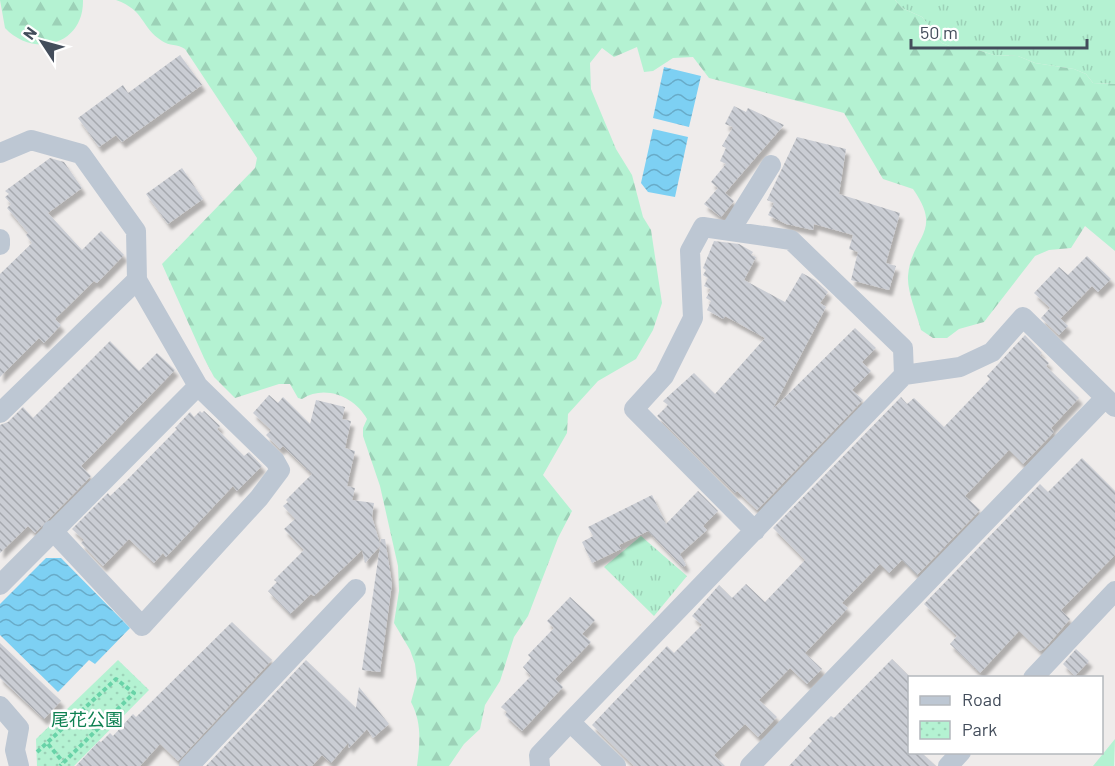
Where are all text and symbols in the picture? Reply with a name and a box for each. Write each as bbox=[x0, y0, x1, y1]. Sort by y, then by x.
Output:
north arrow bbox=[12, 12, 72, 72]
scale bar bbox=[911, 12, 1086, 50]
text: 50 m bbox=[920, 21, 958, 43]
text: N bbox=[19, 23, 40, 43]
legend bbox=[908, 676, 1103, 754]
text: Road bbox=[962, 688, 1002, 710]
park label: 尾花公園 bbox=[51, 708, 123, 730]
text: Park bbox=[962, 718, 997, 740]

